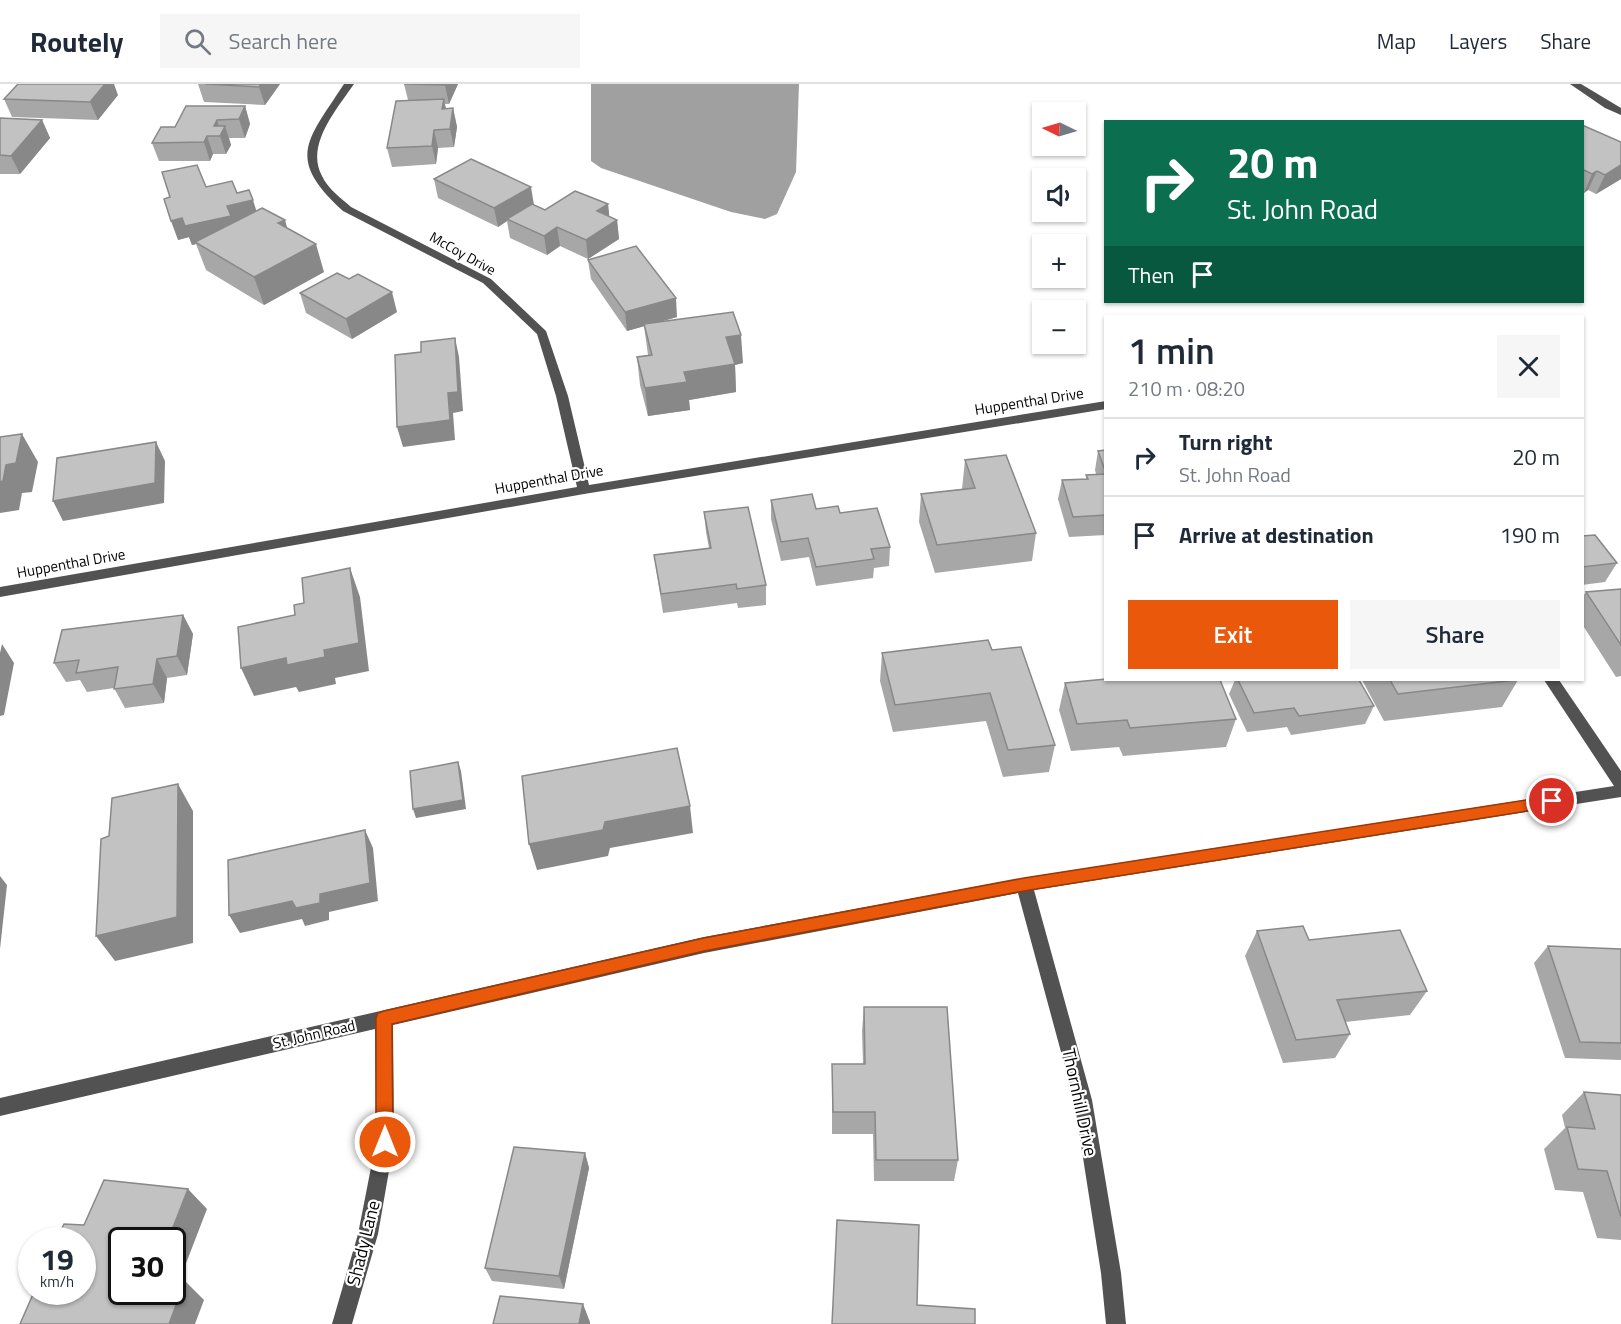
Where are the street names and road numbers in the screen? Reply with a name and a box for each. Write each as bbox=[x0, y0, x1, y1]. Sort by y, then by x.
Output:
street label: McCoy Drive bbox=[426, 226, 500, 280]
street label: Huppenthal Drive bbox=[973, 381, 1085, 421]
street label: Huppenthal Drive bbox=[493, 458, 605, 500]
street label: Huppenthal Drive bbox=[15, 542, 127, 584]
street label: St. John Road bbox=[271, 1013, 357, 1055]
street label: Thornhill Drive bbox=[1055, 1045, 1105, 1159]
street label: Shady Lane bbox=[339, 1198, 387, 1288]

